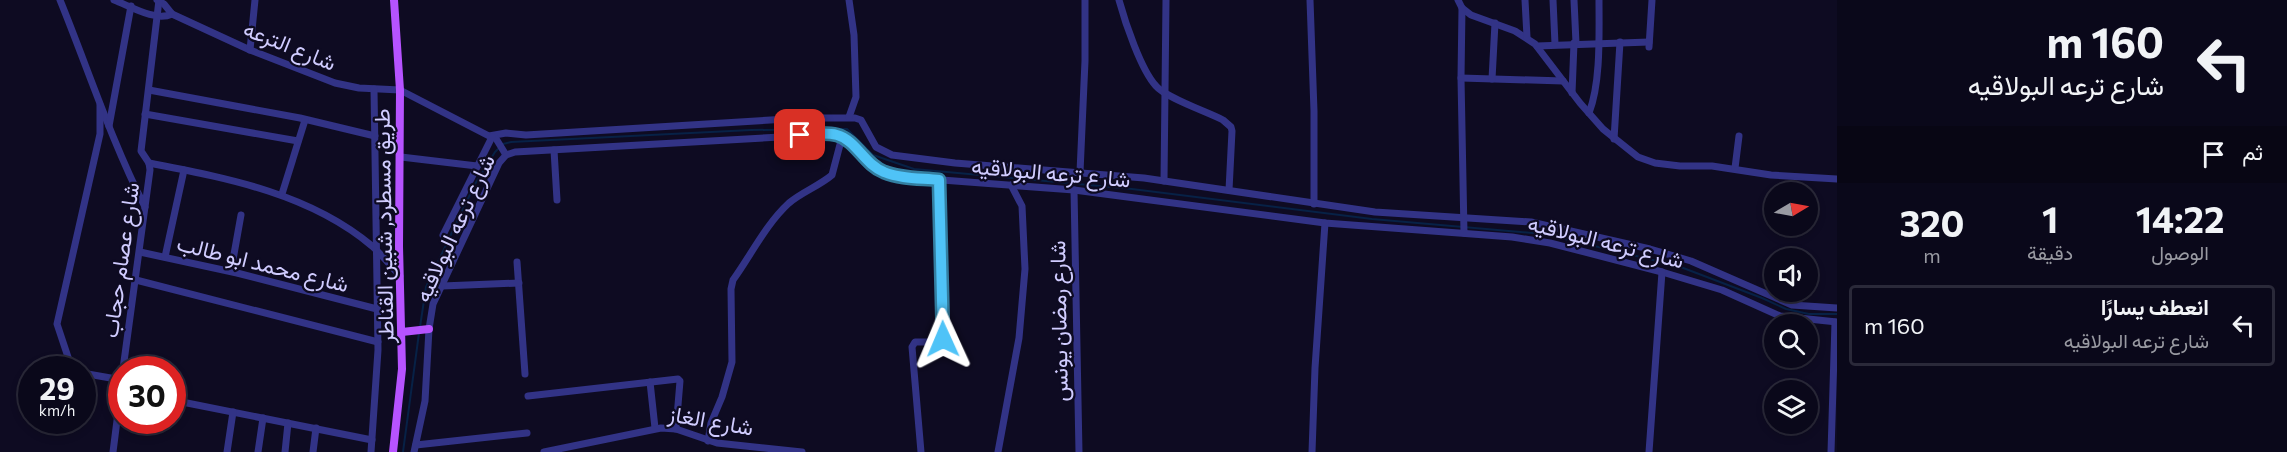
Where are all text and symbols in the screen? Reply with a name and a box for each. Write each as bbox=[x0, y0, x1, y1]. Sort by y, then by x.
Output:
street label: شارع الترعه bbox=[239, 14, 340, 78]
text: 160 m bbox=[2046, 15, 2164, 67]
icon: left bbox=[2185, 24, 2263, 102]
text: شارع ترعه البولاقيه bbox=[1968, 68, 2164, 101]
street label: طريق مسطرد, شبين القناطر bbox=[367, 108, 400, 345]
pin bbox=[774, 109, 825, 160]
icon: arrive bbox=[783, 118, 816, 151]
icon: arrive bbox=[2197, 138, 2230, 171]
text: ثم bbox=[2242, 138, 2263, 165]
street label: شارع ترعه البولاقيه bbox=[408, 150, 502, 307]
street label: شارع ترعه البولاقيه bbox=[970, 152, 1132, 194]
street label: شارع عصام حجاب bbox=[96, 181, 146, 340]
north arrow bbox=[1764, 182, 1818, 236]
map controls bbox=[1764, 182, 1818, 434]
text: 1 bbox=[2042, 196, 2058, 240]
text: 14:22 bbox=[2136, 196, 2225, 240]
text: 320 bbox=[1899, 200, 1964, 244]
street label: شارع ترعه البولاقيه bbox=[1525, 209, 1687, 275]
street label: شارع محمد ابو طالب bbox=[174, 229, 352, 299]
street label: شارع رمضان يونس bbox=[1043, 240, 1075, 402]
text: دقيقة bbox=[2027, 240, 2073, 264]
text: الوصول bbox=[2151, 240, 2209, 264]
text: m bbox=[1923, 243, 1941, 267]
button: sound bbox=[1764, 248, 1818, 302]
text: انعطف يسارًا bbox=[2101, 293, 2209, 320]
position arrow bbox=[911, 307, 975, 371]
icon: left bbox=[2227, 309, 2260, 342]
text: 160 m bbox=[1864, 312, 1925, 339]
button: search bbox=[1764, 314, 1818, 368]
text: شارع ترعه البولاقيه bbox=[2064, 328, 2209, 352]
speed limit sign: 30 bbox=[108, 356, 186, 434]
text: 29 bbox=[39, 369, 75, 406]
button: layers bbox=[1764, 380, 1818, 434]
street label: شارع الغاز bbox=[665, 399, 756, 443]
text: km/h bbox=[39, 401, 75, 419]

